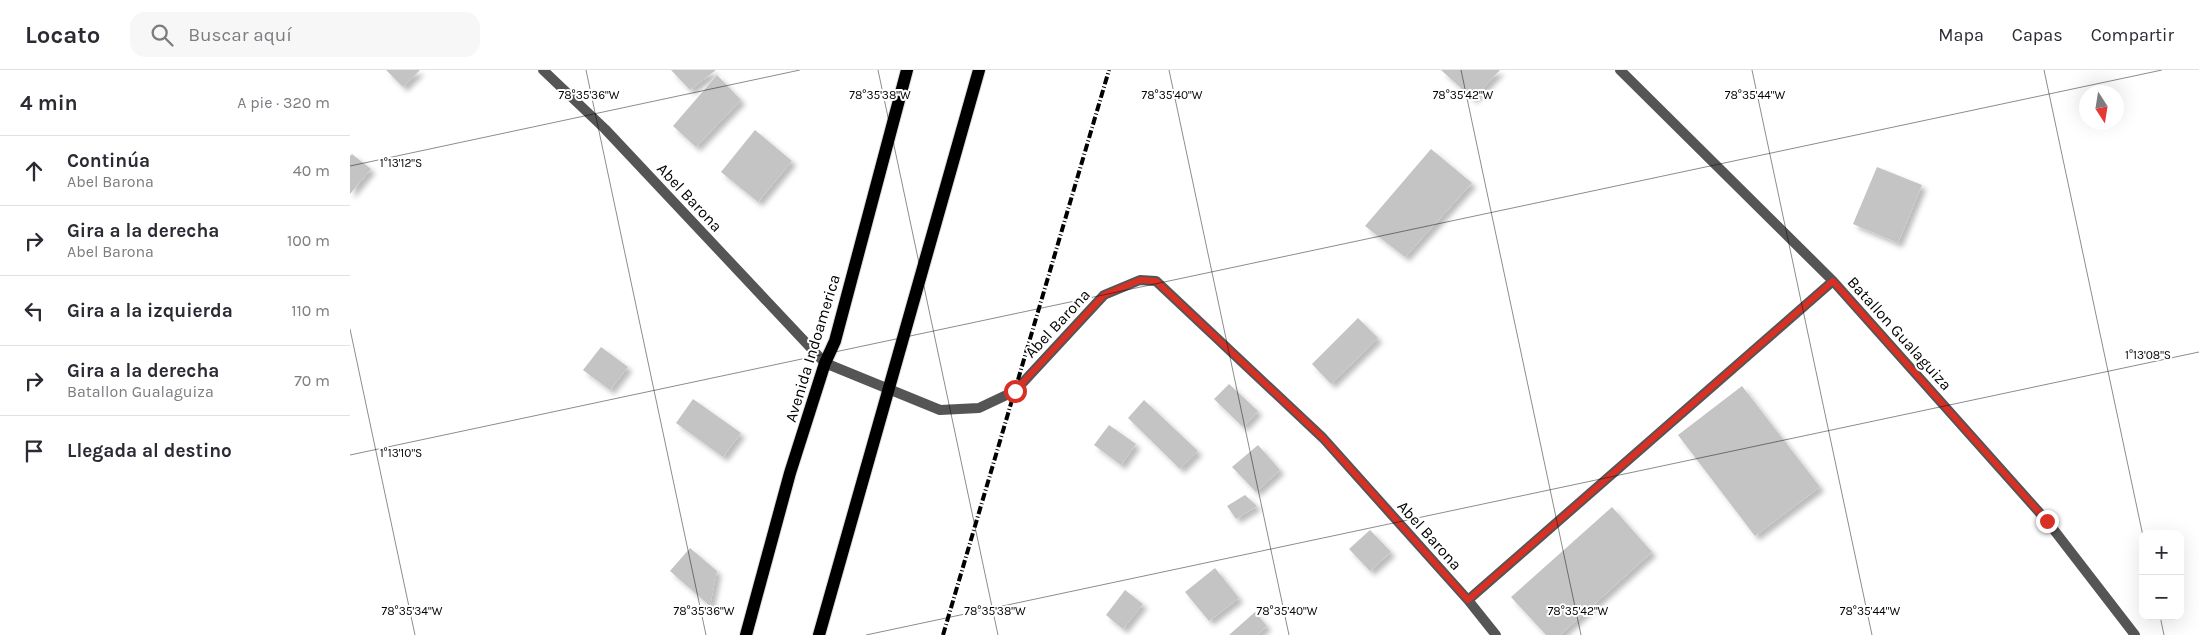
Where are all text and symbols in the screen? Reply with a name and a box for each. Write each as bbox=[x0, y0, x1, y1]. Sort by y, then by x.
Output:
search box bbox=[130, 12, 480, 57]
text: Locato bbox=[25, 21, 100, 49]
icon: search bbox=[148, 21, 176, 49]
text: Buscar aquí bbox=[188, 24, 292, 46]
text: Mapa bbox=[1938, 24, 1984, 46]
text: Capas bbox=[2012, 24, 2063, 46]
text: Compartir bbox=[2091, 24, 2174, 46]
north arrow bbox=[2079, 85, 2124, 130]
text: 78°35'36"W bbox=[559, 88, 620, 102]
text: 78°35'38"W bbox=[849, 88, 911, 102]
text: 78°35'40"W bbox=[1142, 88, 1203, 102]
text: 78°35'42"W bbox=[1433, 88, 1494, 102]
text: 78°35'44"W bbox=[1725, 88, 1785, 102]
text: 4 min bbox=[20, 91, 78, 115]
text: A pie · 320 m bbox=[237, 93, 330, 112]
text: Continúa bbox=[67, 150, 150, 172]
text: 1°13'12"S bbox=[380, 156, 422, 170]
icon: ahead bbox=[20, 157, 48, 185]
street label: Abel Barona bbox=[653, 159, 726, 236]
text: 40 m bbox=[293, 161, 330, 180]
text: Abel Barona bbox=[67, 172, 154, 191]
text: Gira a la derecha bbox=[67, 220, 219, 242]
icon: right bbox=[20, 227, 48, 255]
text: 100 m bbox=[287, 231, 330, 250]
text: Abel Barona bbox=[67, 242, 154, 261]
street label: Avenida Indoamerica bbox=[781, 272, 844, 424]
street label: Batallon Gualaguiza bbox=[1843, 272, 1956, 394]
street label: Abel Barona bbox=[1021, 285, 1094, 362]
icon: left bbox=[20, 297, 48, 325]
text: Gira a la izquierda bbox=[67, 300, 233, 322]
text: 110 m bbox=[291, 301, 330, 320]
text: 1°13'08"S bbox=[2125, 348, 2171, 362]
text: Gira a la derecha bbox=[67, 360, 219, 382]
icon: right bbox=[20, 367, 48, 395]
text: 70 m bbox=[294, 371, 330, 390]
route start bbox=[1004, 380, 1027, 403]
text: Batallon Gualaguiza bbox=[67, 382, 214, 401]
icon: arrive bbox=[20, 437, 48, 465]
text: Llegada al destino bbox=[67, 440, 232, 462]
text: 1°13'10"S bbox=[380, 446, 422, 460]
street label: Abel Barona bbox=[1393, 497, 1466, 574]
route end bbox=[2036, 510, 2059, 533]
map controls bbox=[2139, 530, 2184, 620]
button: + bbox=[2139, 530, 2184, 575]
button: − bbox=[2139, 575, 2184, 620]
text: 78°35'34"W bbox=[382, 604, 443, 618]
text: 78°35'36"W bbox=[674, 604, 735, 618]
text: 78°35'38"W bbox=[964, 604, 1026, 618]
text: 78°35'40"W bbox=[1257, 604, 1318, 618]
text: 78°35'42"W bbox=[1548, 604, 1609, 618]
text: 78°35'44"W bbox=[1840, 604, 1900, 618]

